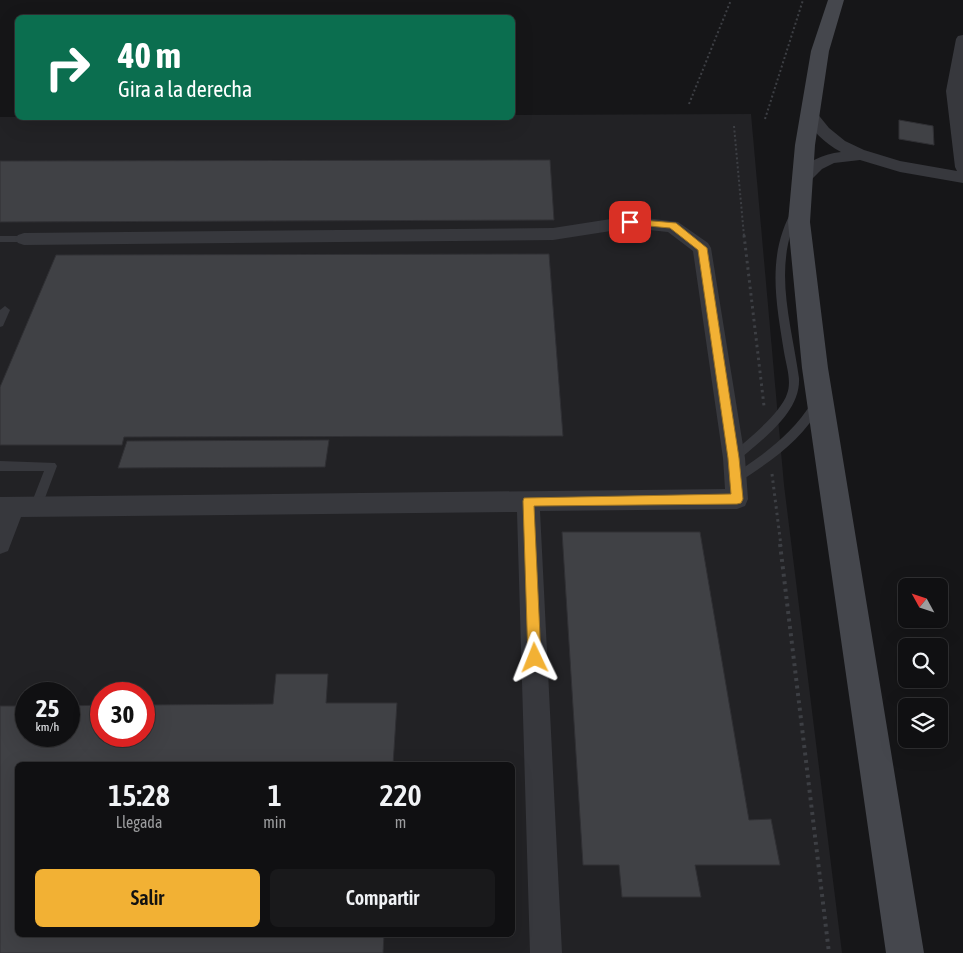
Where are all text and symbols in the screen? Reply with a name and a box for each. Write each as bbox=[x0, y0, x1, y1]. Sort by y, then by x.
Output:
icon: right bbox=[35, 35, 100, 100]
text: 40 m bbox=[118, 35, 181, 75]
text: Gira a la derecha bbox=[118, 76, 252, 102]
pin bbox=[609, 201, 651, 243]
icon: arrive bbox=[616, 208, 644, 236]
north arrow bbox=[898, 578, 948, 628]
map controls bbox=[898, 578, 948, 748]
position arrow bbox=[508, 631, 560, 683]
button: search bbox=[898, 638, 948, 688]
speed limit sign: 30 bbox=[90, 682, 155, 747]
text: 25 bbox=[36, 694, 59, 722]
button: layers bbox=[898, 698, 948, 748]
text: km/h bbox=[36, 720, 59, 734]
text: 15:28 bbox=[108, 778, 170, 812]
text: 1 bbox=[268, 778, 282, 812]
text: 220 bbox=[379, 778, 422, 812]
text: Llegada bbox=[116, 813, 162, 831]
text: min bbox=[263, 813, 286, 831]
text: m bbox=[395, 813, 406, 831]
button: Salir bbox=[35, 869, 260, 927]
button: Compartir bbox=[270, 869, 495, 927]

